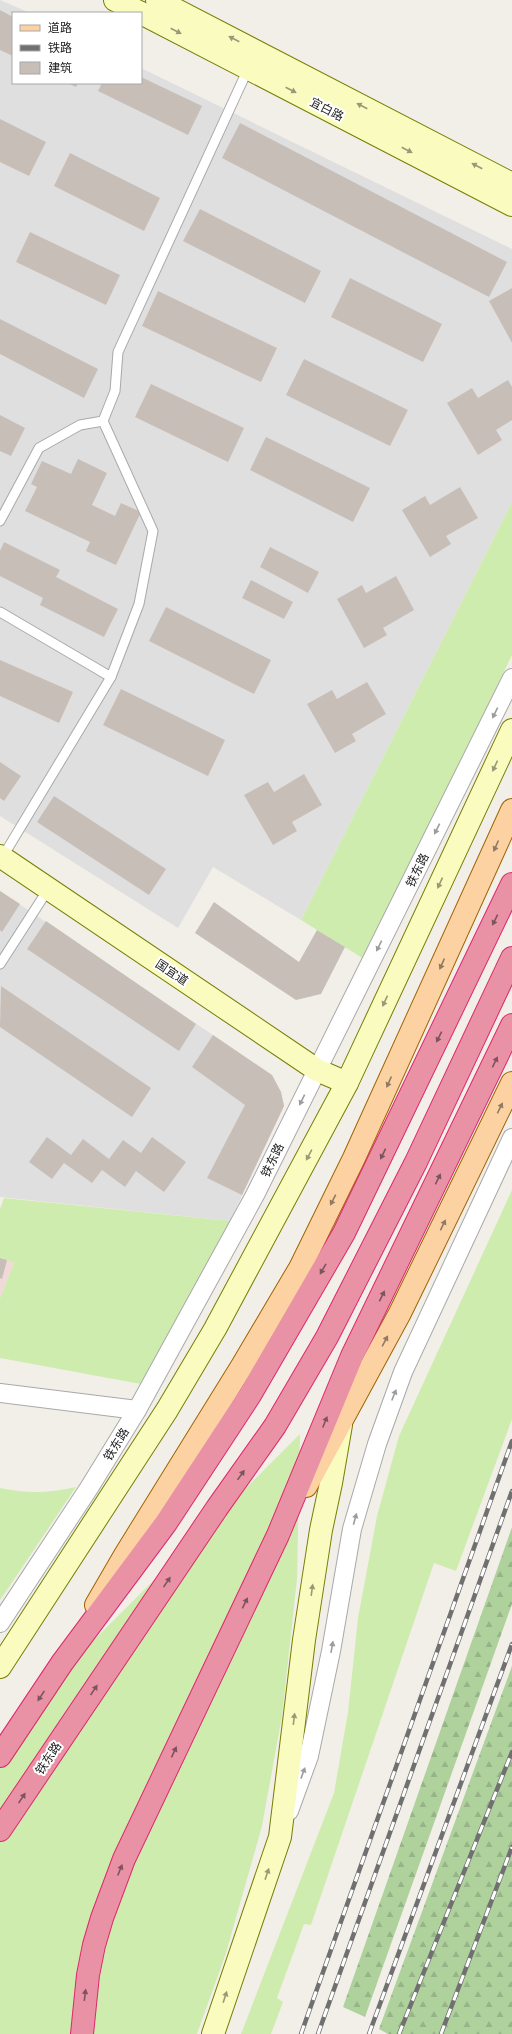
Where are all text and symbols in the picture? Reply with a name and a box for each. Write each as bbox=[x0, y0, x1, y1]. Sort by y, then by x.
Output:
legend bbox=[12, 12, 142, 84]
text: 道路 bbox=[48, 20, 72, 35]
one-way arrow bbox=[170, 28, 182, 34]
one-way arrow bbox=[229, 36, 240, 42]
text: 铁路 bbox=[48, 40, 72, 55]
text: 建筑 bbox=[48, 60, 72, 75]
one-way arrow bbox=[286, 87, 297, 93]
street label: 宜白路 bbox=[308, 94, 346, 124]
one-way arrow bbox=[356, 102, 368, 109]
one-way arrow bbox=[401, 147, 413, 153]
one-way arrow bbox=[472, 163, 483, 169]
one-way arrow bbox=[491, 707, 498, 719]
one-way arrow bbox=[492, 760, 498, 772]
one-way arrow bbox=[434, 823, 440, 835]
one-way arrow bbox=[493, 840, 499, 851]
street label: 铁东路 bbox=[402, 851, 432, 889]
one-way arrow bbox=[437, 878, 443, 889]
one-way arrow bbox=[492, 914, 498, 925]
one-way arrow bbox=[376, 940, 382, 951]
street label: 国宜道 bbox=[153, 956, 191, 988]
one-way arrow bbox=[439, 958, 445, 970]
one-way arrow bbox=[382, 995, 388, 1007]
one-way arrow bbox=[436, 1031, 442, 1043]
one-way arrow bbox=[491, 1056, 498, 1068]
one-way arrow bbox=[385, 1077, 391, 1089]
one-way arrow bbox=[299, 1094, 305, 1105]
one-way arrow bbox=[497, 1102, 503, 1114]
street label: 铁东路 bbox=[257, 1141, 287, 1179]
one-way arrow bbox=[379, 1148, 386, 1160]
one-way arrow bbox=[306, 1149, 312, 1161]
one-way arrow bbox=[435, 1173, 441, 1185]
one-way arrow bbox=[330, 1194, 336, 1206]
one-way arrow bbox=[440, 1219, 446, 1231]
one-way arrow bbox=[319, 1263, 326, 1275]
one-way arrow bbox=[379, 1290, 385, 1302]
one-way arrow bbox=[382, 1335, 388, 1347]
one-way arrow bbox=[391, 1390, 397, 1401]
one-way arrow bbox=[323, 1415, 329, 1427]
street label: 铁东路 bbox=[100, 1425, 132, 1463]
one-way arrow bbox=[237, 1470, 245, 1480]
one-way arrow bbox=[352, 1513, 358, 1525]
one-way arrow bbox=[163, 1577, 171, 1587]
one-way arrow bbox=[309, 1584, 315, 1596]
one-way arrow bbox=[242, 1597, 249, 1608]
one-way arrow bbox=[329, 1641, 335, 1653]
one-way arrow bbox=[91, 1684, 98, 1696]
one-way arrow bbox=[37, 1691, 45, 1701]
one-way arrow bbox=[291, 1713, 297, 1725]
street label: 铁东路 bbox=[32, 1739, 64, 1777]
one-way arrow bbox=[171, 1747, 177, 1758]
one-way arrow bbox=[300, 1767, 306, 1779]
one-way arrow bbox=[18, 1792, 26, 1803]
one-way arrow bbox=[117, 1864, 123, 1876]
one-way arrow bbox=[264, 1867, 270, 1879]
one-way arrow bbox=[82, 1989, 88, 2001]
one-way arrow bbox=[222, 1991, 228, 2003]

